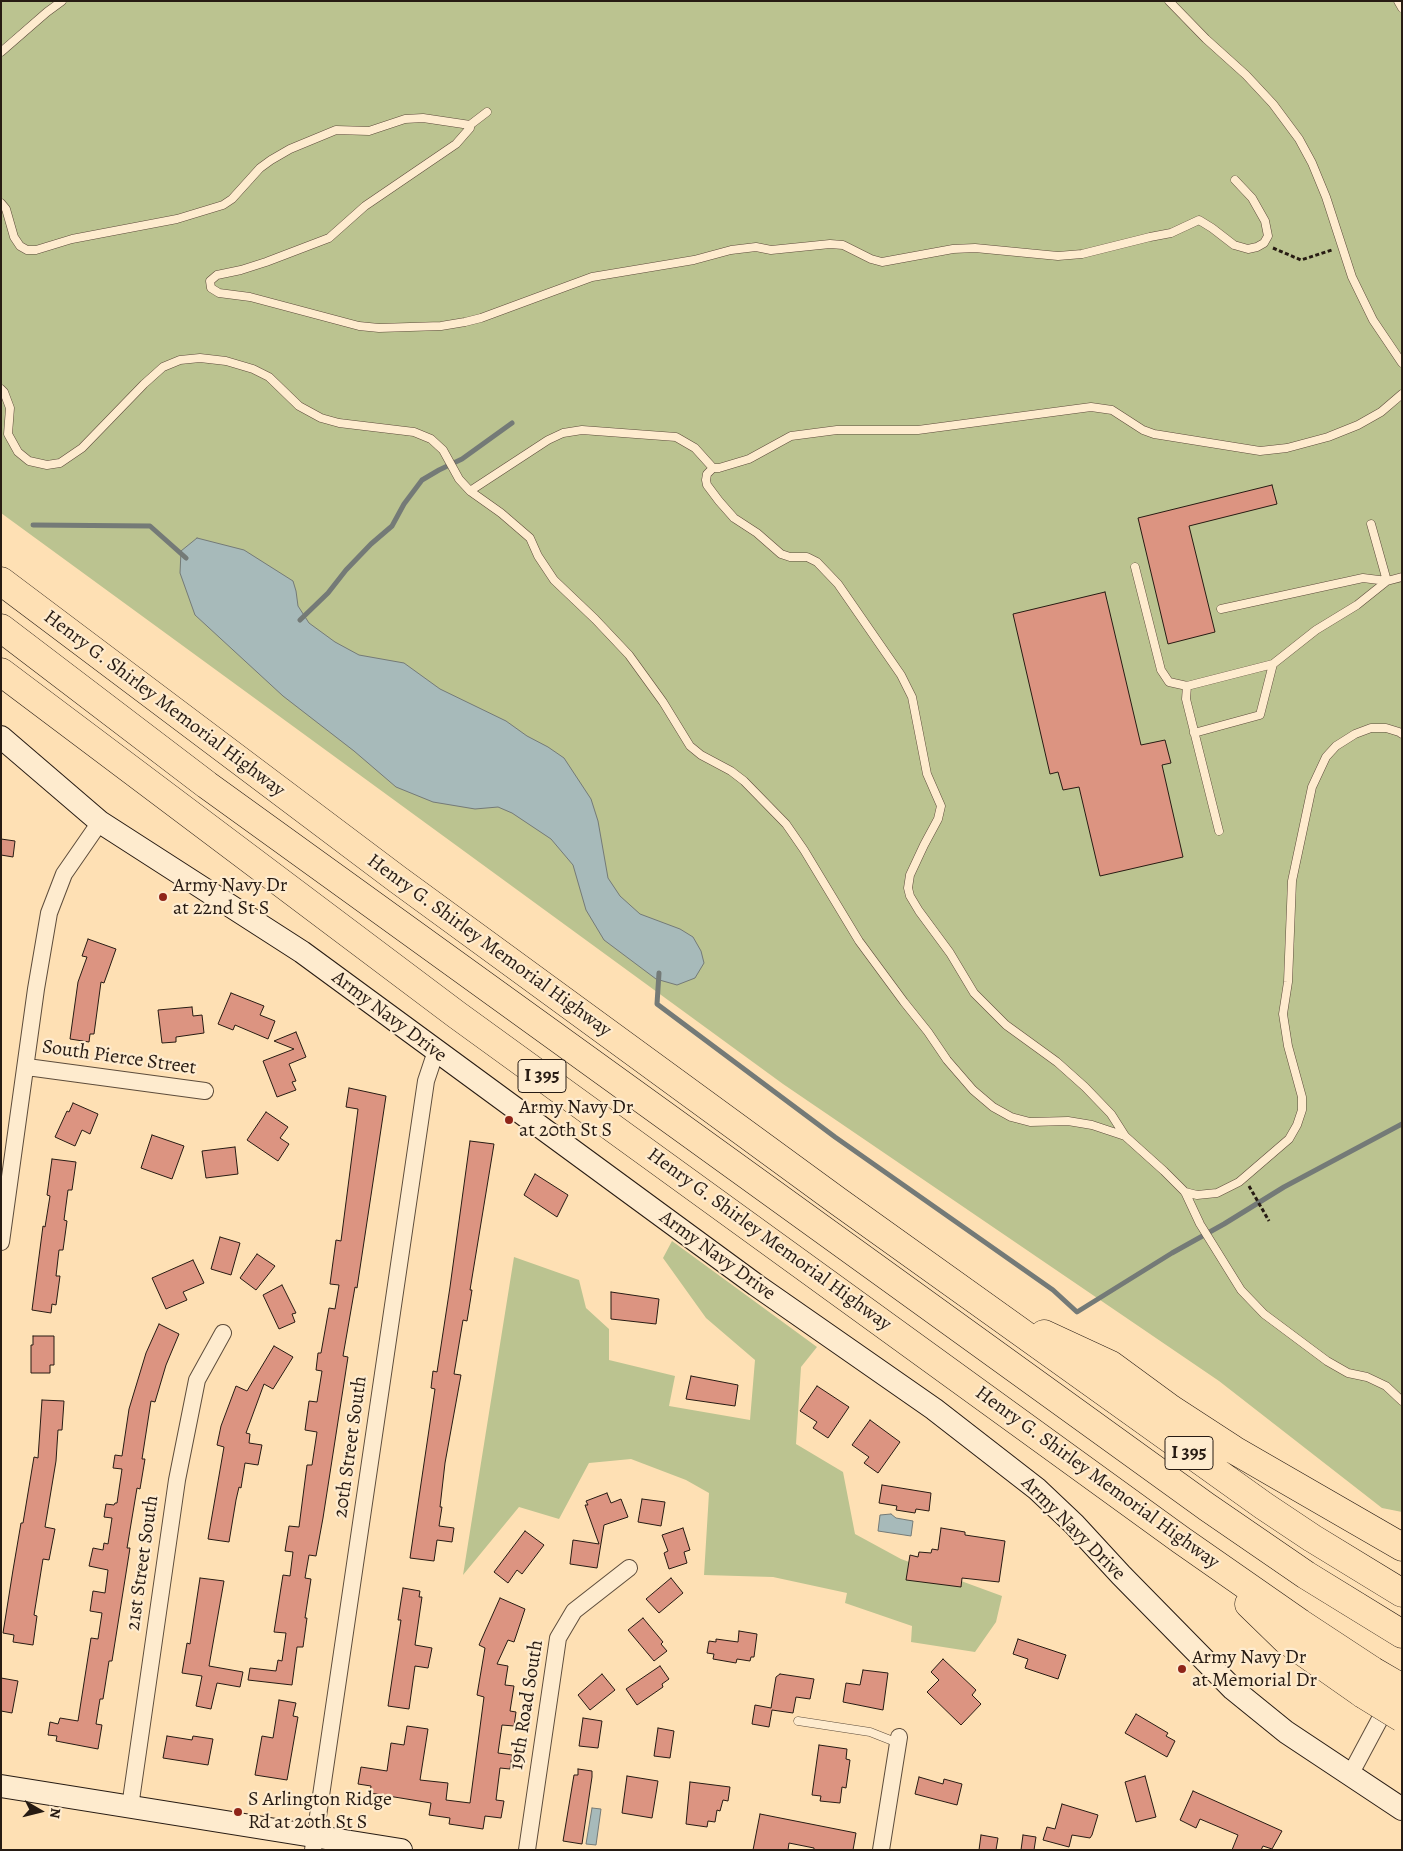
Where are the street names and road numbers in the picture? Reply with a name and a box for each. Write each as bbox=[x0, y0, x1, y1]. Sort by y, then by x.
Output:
street label: Henry G. Shirley Memorial Highway bbox=[39, 605, 289, 803]
street label: Henry G. Shirley Memorial Highway bbox=[362, 849, 616, 1043]
street label: Army Navy Drive bbox=[327, 966, 451, 1068]
street label: South Pierce Street bbox=[40, 1035, 198, 1081]
road number: I 395 bbox=[518, 1060, 566, 1092]
street label: Henry G. Shirley Memorial Highway bbox=[642, 1143, 896, 1337]
street label: Army Navy Drive bbox=[654, 1206, 780, 1306]
street label: 20th Street South bbox=[329, 1375, 373, 1519]
street label: Henry G. Shirley Memorial Highway bbox=[970, 1381, 1224, 1575]
road number: I 395 bbox=[1165, 1436, 1213, 1470]
street label: Army Navy Drive bbox=[1016, 1472, 1130, 1586]
street label: 21st Street South bbox=[122, 1494, 164, 1632]
street label: 19th Road South bbox=[505, 1638, 549, 1772]

